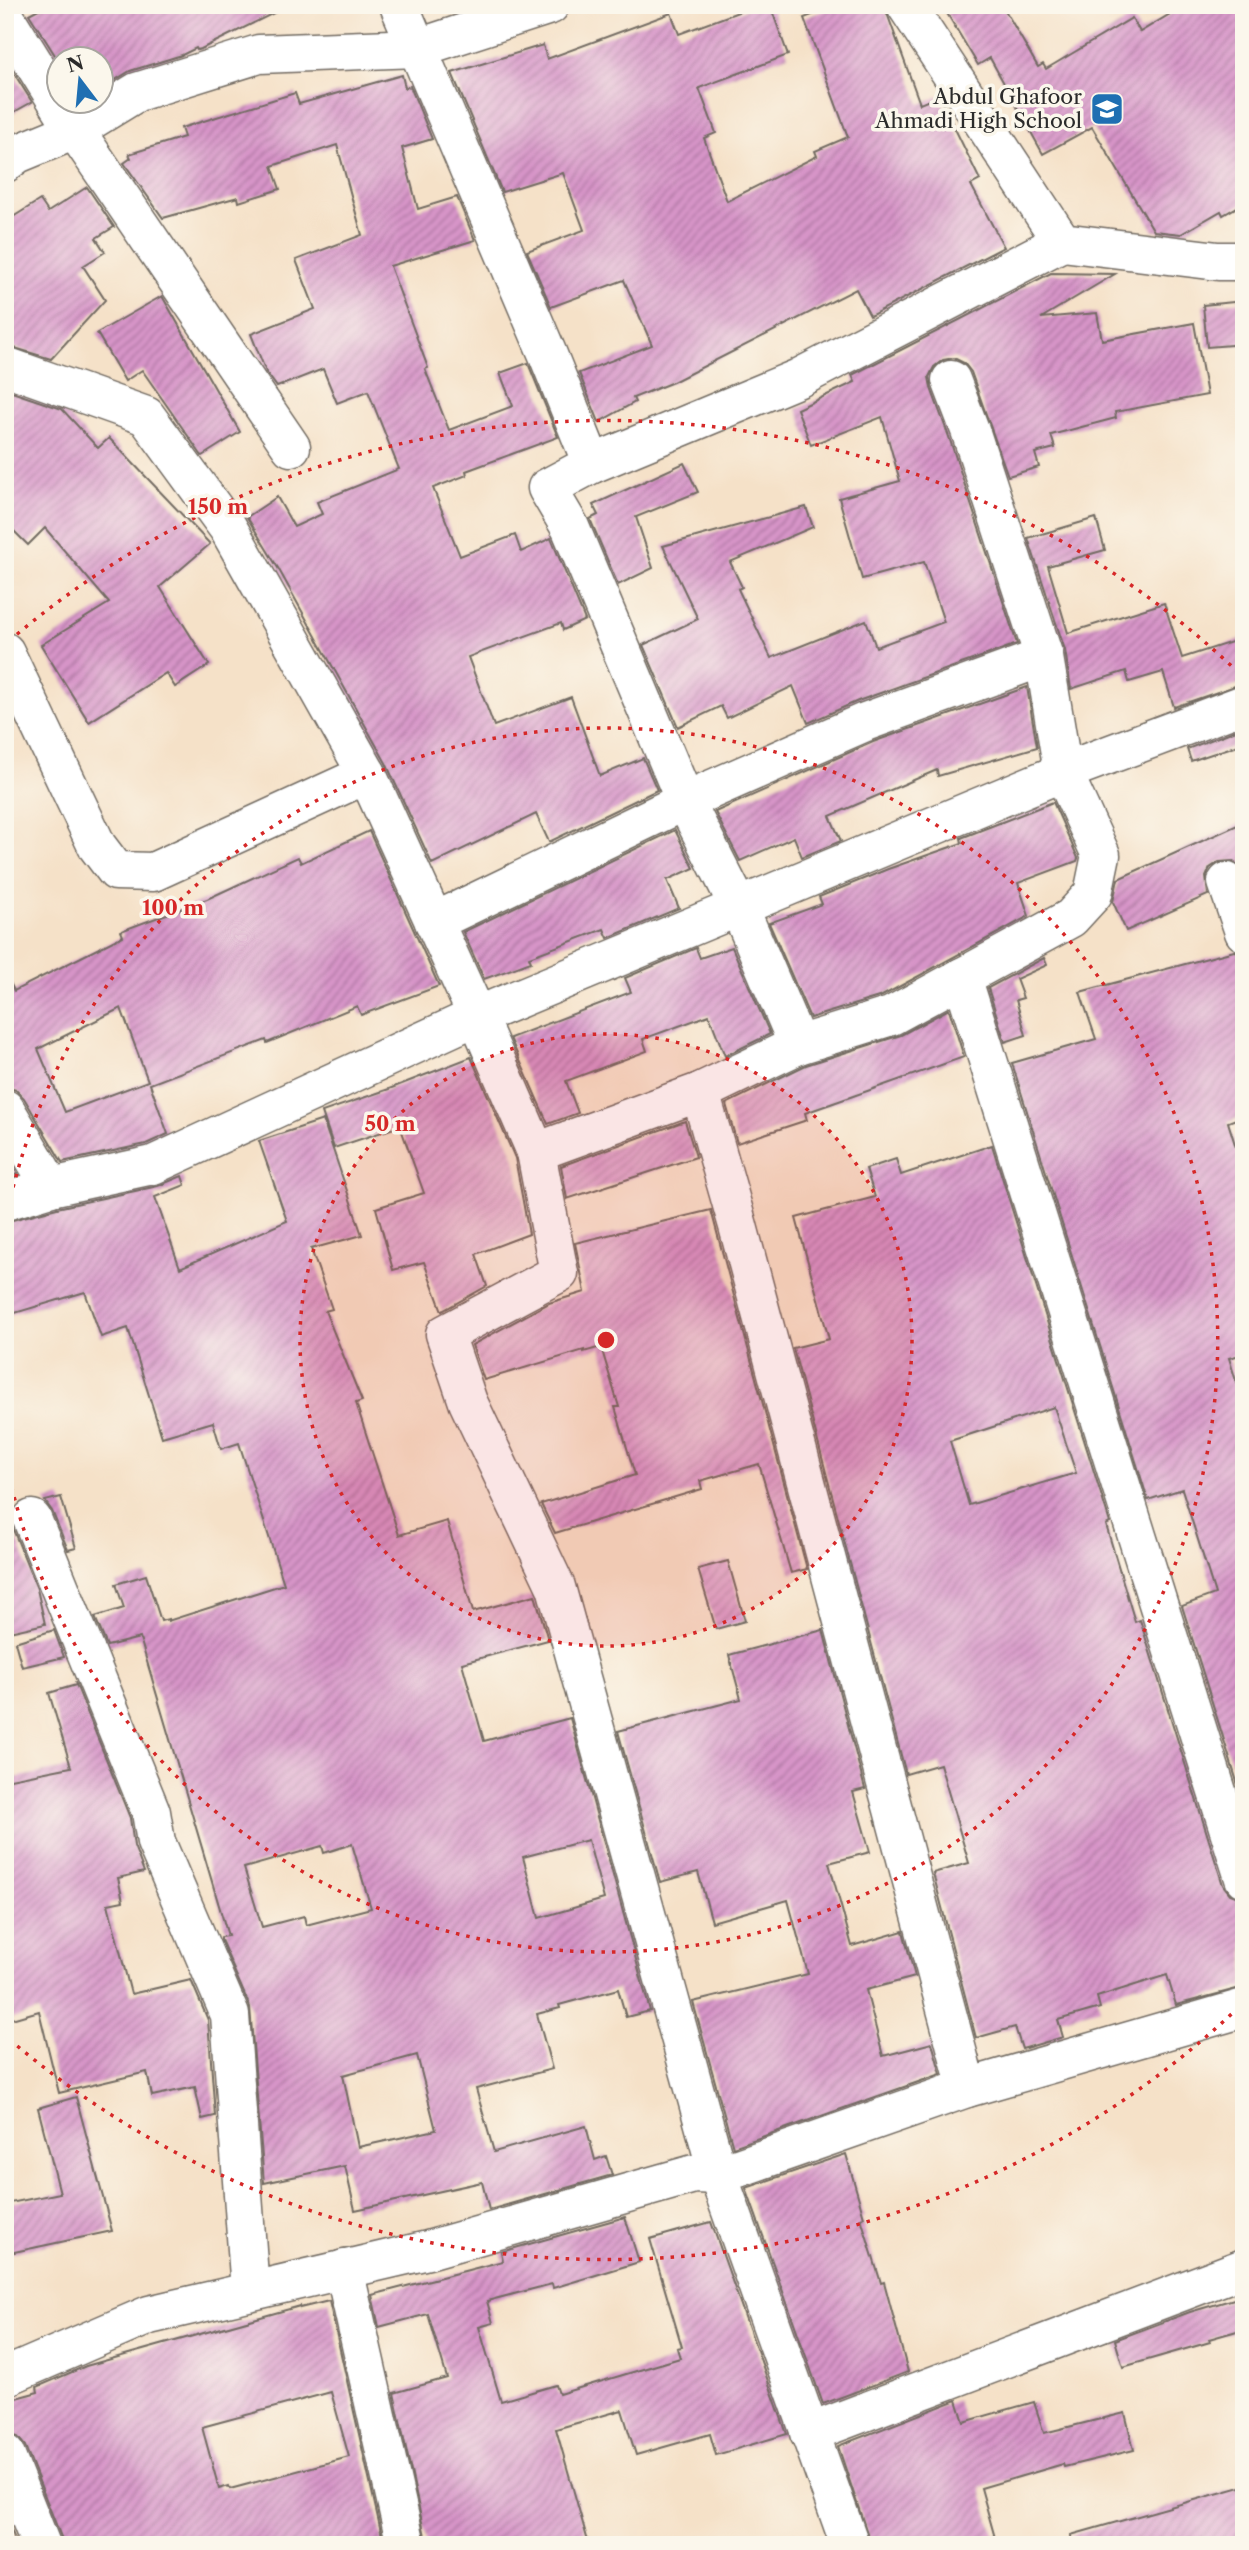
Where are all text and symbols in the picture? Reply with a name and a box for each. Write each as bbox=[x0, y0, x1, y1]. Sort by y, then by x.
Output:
north arrow bbox=[46, 46, 116, 116]
text: N bbox=[64, 51, 87, 77]
place label: Abdul Ghafoor Ahmadi High School bbox=[874, 84, 1082, 133]
school or university icon: Abdul Ghafoor Ahmadi High School bbox=[1088, 90, 1126, 128]
text: 150 m bbox=[188, 494, 248, 519]
text: 100 m bbox=[142, 895, 204, 920]
text: 50 m bbox=[364, 1111, 416, 1136]
centre of rings bbox=[594, 1328, 618, 1352]

